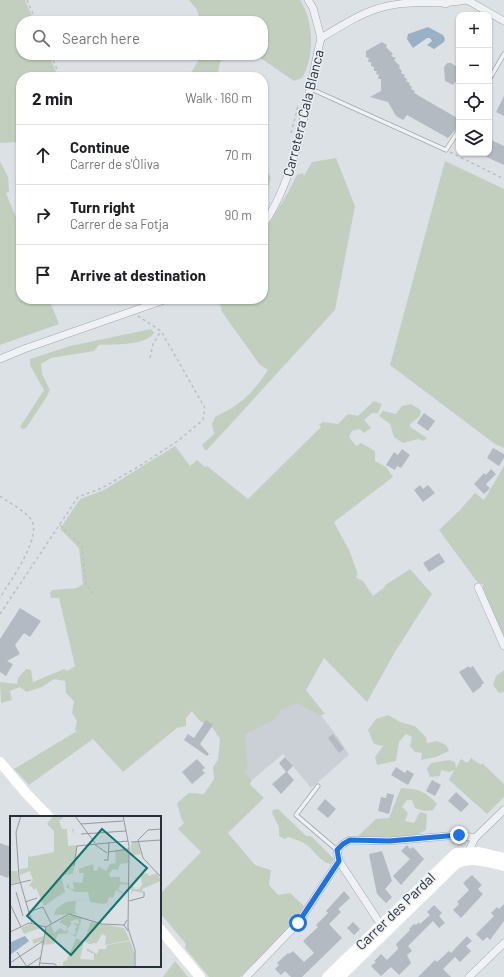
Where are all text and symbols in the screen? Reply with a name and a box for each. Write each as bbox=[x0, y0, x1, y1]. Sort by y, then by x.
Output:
map controls bbox=[456, 12, 492, 156]
button: + bbox=[456, 12, 492, 48]
search box bbox=[16, 16, 268, 60]
icon: search bbox=[30, 27, 52, 49]
text: Search here bbox=[62, 29, 140, 47]
street label: Carretera Cala Blanca bbox=[279, 48, 327, 178]
button: − bbox=[456, 48, 492, 84]
button: locate bbox=[456, 84, 492, 120]
text: 2 min bbox=[32, 88, 73, 108]
text: Walk · 160 m bbox=[185, 90, 252, 106]
button: layers bbox=[456, 120, 492, 156]
text: Continue bbox=[70, 138, 130, 156]
icon: ahead bbox=[32, 144, 54, 166]
text: 70 m bbox=[225, 147, 252, 163]
text: Carrer de s'Òliva bbox=[70, 156, 159, 172]
text: Turn right bbox=[70, 198, 135, 216]
icon: right bbox=[32, 204, 54, 226]
text: 90 m bbox=[225, 207, 252, 223]
text: Carrer de sa Fotja bbox=[70, 216, 169, 232]
icon: arrive bbox=[32, 264, 54, 286]
text: Arrive at destination bbox=[70, 266, 206, 284]
inset map bbox=[10, 816, 161, 967]
route end bbox=[450, 826, 468, 844]
street label: Carrer des Pardal bbox=[352, 869, 438, 953]
route start bbox=[289, 914, 307, 932]

